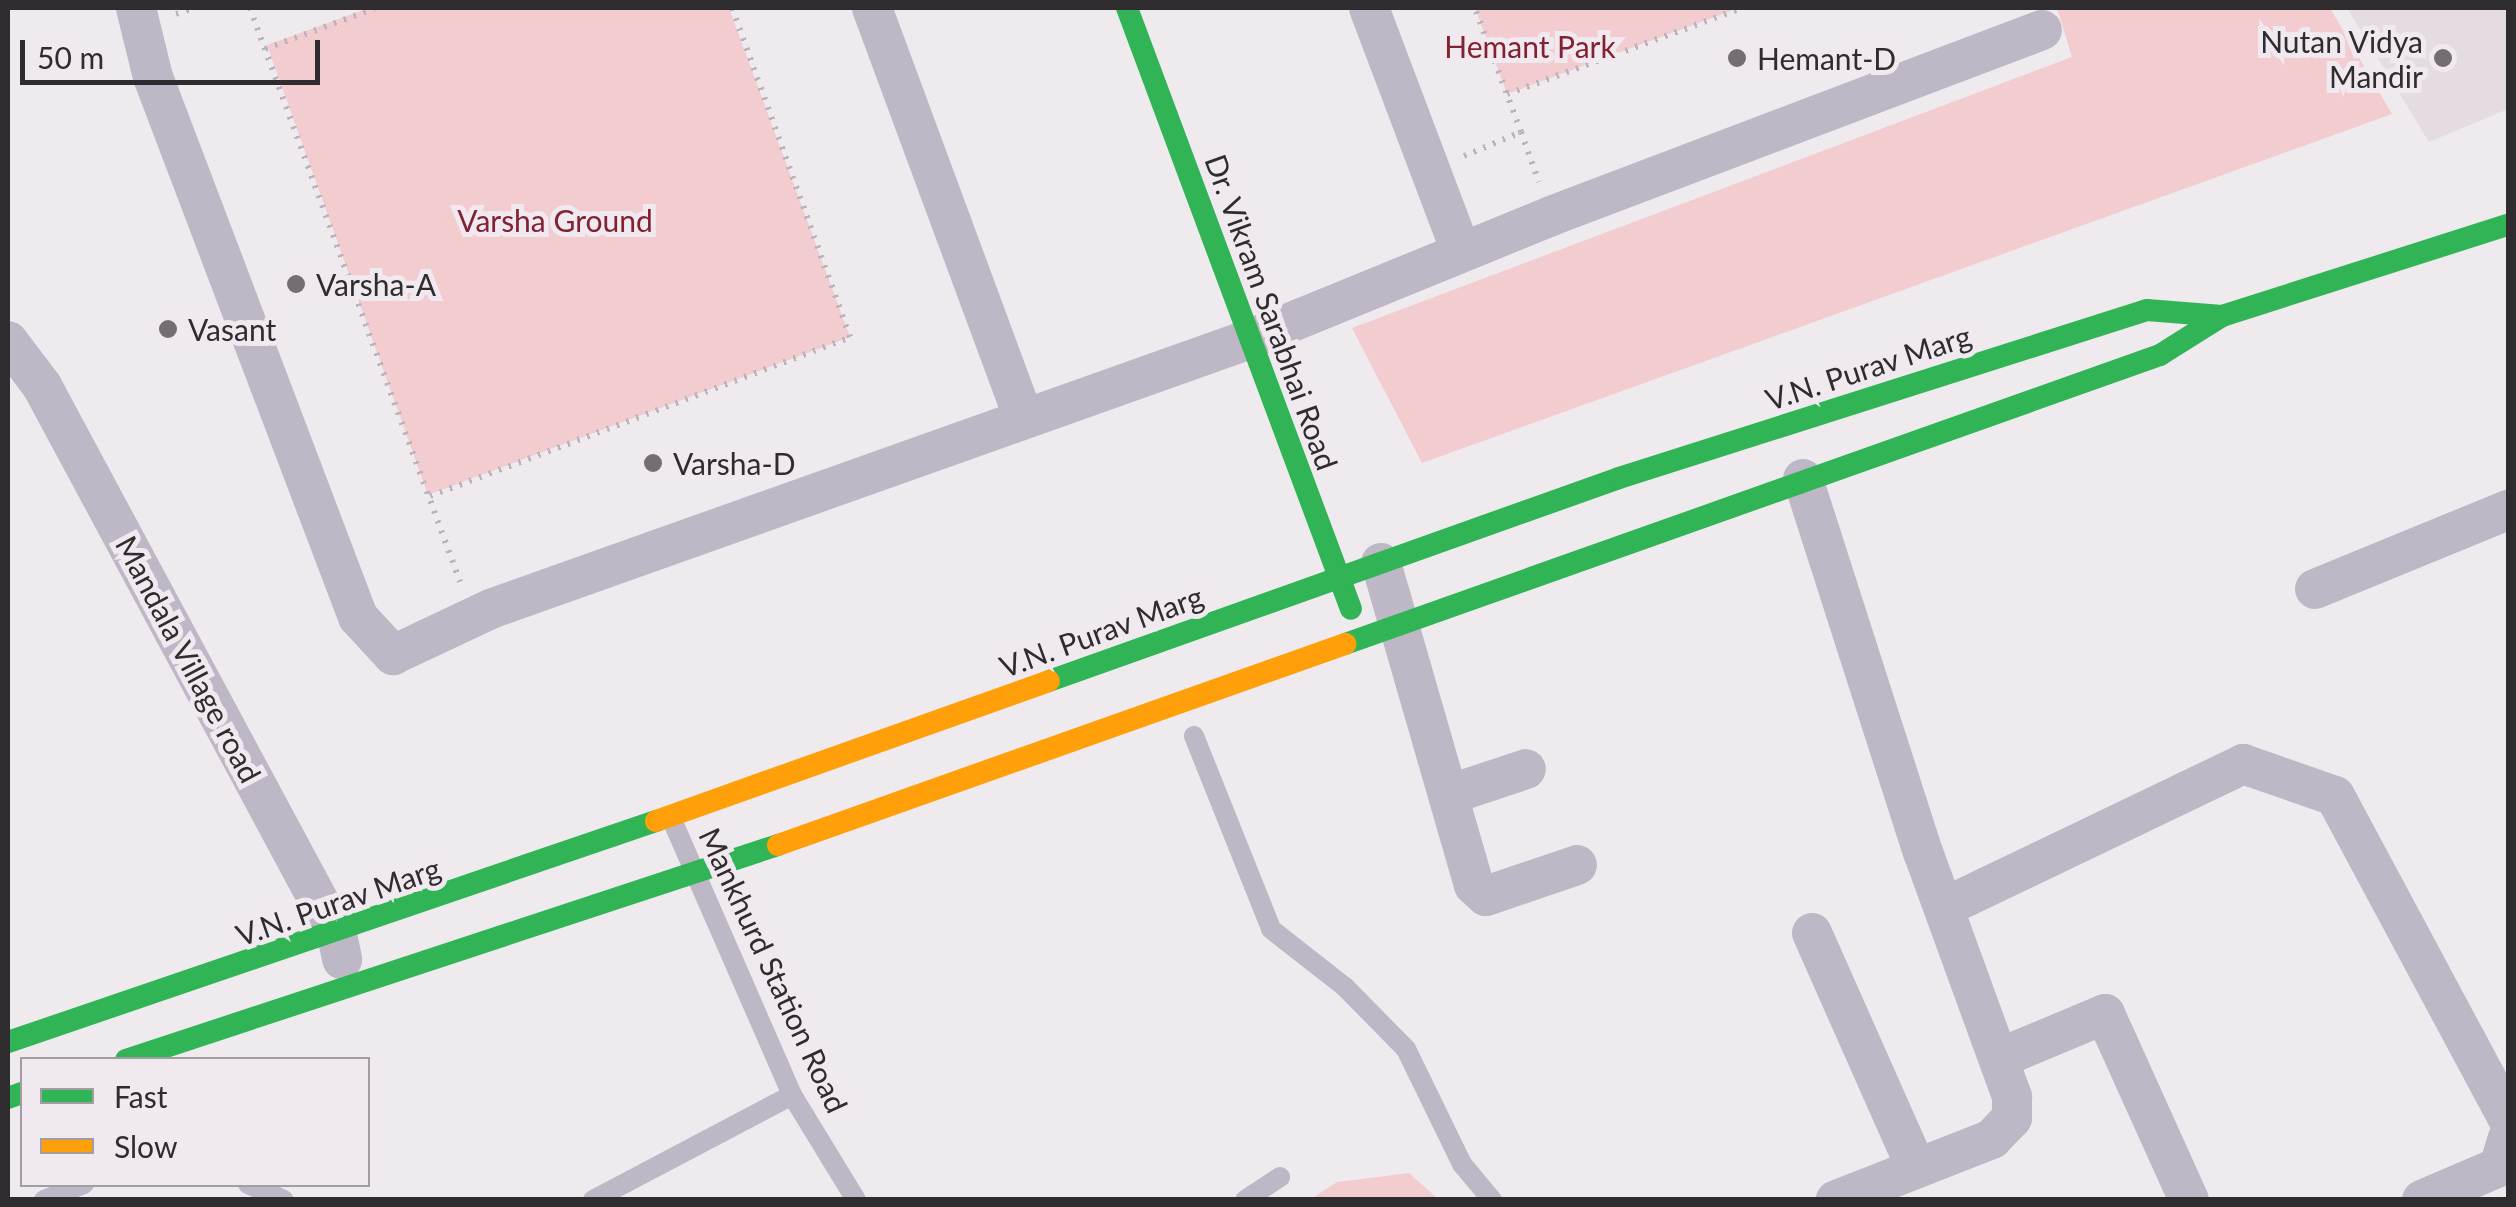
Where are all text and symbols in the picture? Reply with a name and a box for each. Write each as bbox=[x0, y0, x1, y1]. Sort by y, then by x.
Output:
scale bar bbox=[25, 20, 325, 82]
place label: Nutan Vidya Mandir bbox=[2259, 23, 2423, 94]
park label: Hemant Park bbox=[1444, 28, 1616, 64]
text: 50 m bbox=[37, 39, 104, 75]
place label: Hemant-D bbox=[1757, 40, 1896, 76]
marker: Hemant-D bbox=[1726, 47, 1748, 69]
marker: Nutan Vidya Mandir bbox=[2432, 47, 2454, 69]
street label: Dr. Vikram Sarabhai Road bbox=[1198, 149, 1346, 475]
park label: Varsha Ground bbox=[457, 202, 653, 238]
place label: Varsha-A bbox=[316, 266, 436, 302]
marker: Varsha-A bbox=[285, 273, 307, 295]
place label: Vasant bbox=[188, 311, 276, 347]
street label: V.N. Purav Marg bbox=[1760, 317, 1976, 417]
marker: Vasant bbox=[157, 318, 179, 340]
place label: Varsha-D bbox=[673, 445, 795, 481]
marker: Varsha-D bbox=[642, 452, 664, 474]
street label: Mandala Village road bbox=[109, 529, 269, 789]
street label: V.N. Purav Marg bbox=[994, 577, 1208, 685]
street label: Mankhurd Station Road bbox=[692, 822, 856, 1118]
street label: V.N. Purav Marg bbox=[231, 849, 445, 953]
legend bbox=[20, 1057, 370, 1187]
text: Fast bbox=[114, 1078, 168, 1114]
text: Slow bbox=[114, 1128, 177, 1164]

